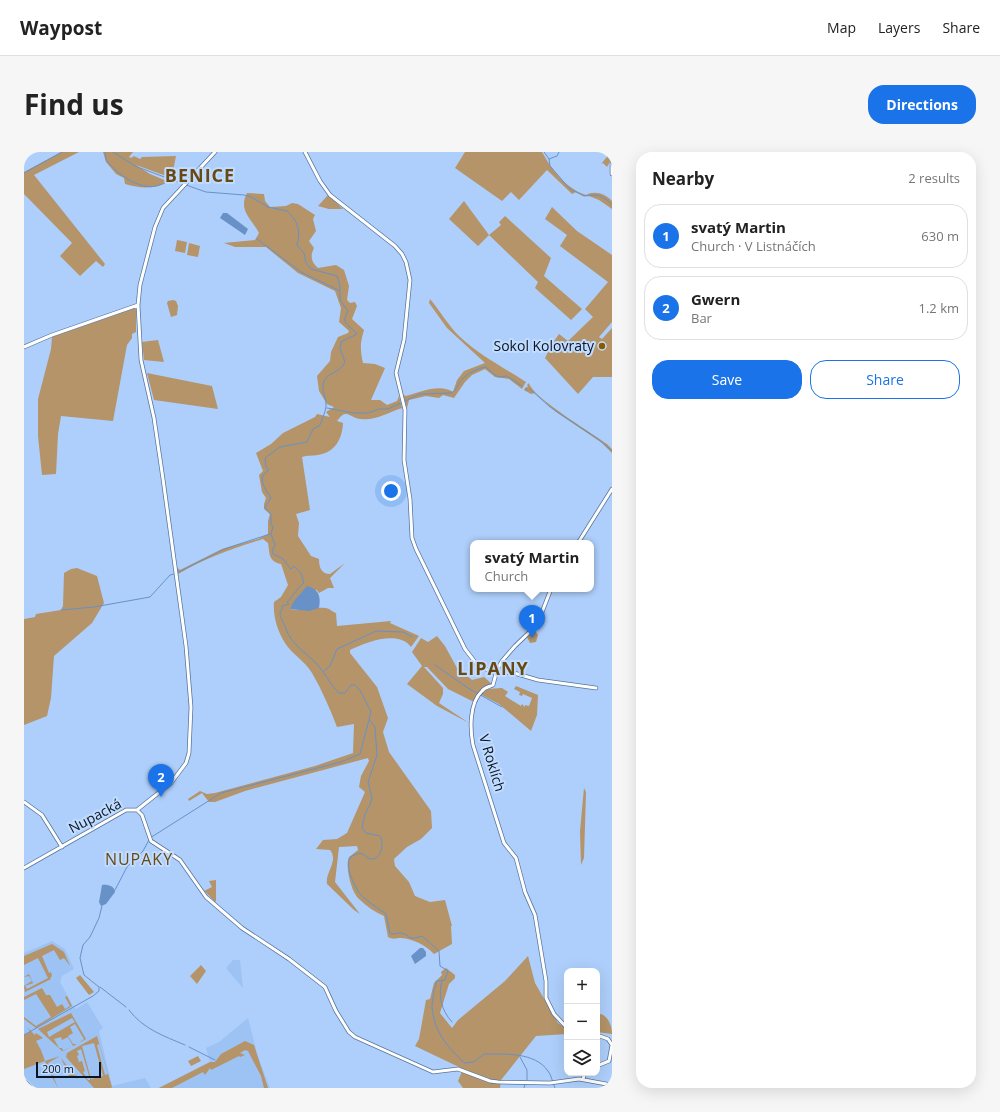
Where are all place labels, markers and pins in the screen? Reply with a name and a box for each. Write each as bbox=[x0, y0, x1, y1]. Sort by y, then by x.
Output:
place label: Sokol Kolovraty bbox=[494, 336, 595, 355]
marker: Sokol Kolovraty bbox=[597, 341, 607, 351]
pin: 1 bbox=[519, 605, 545, 638]
pin: 2 bbox=[148, 764, 174, 797]

